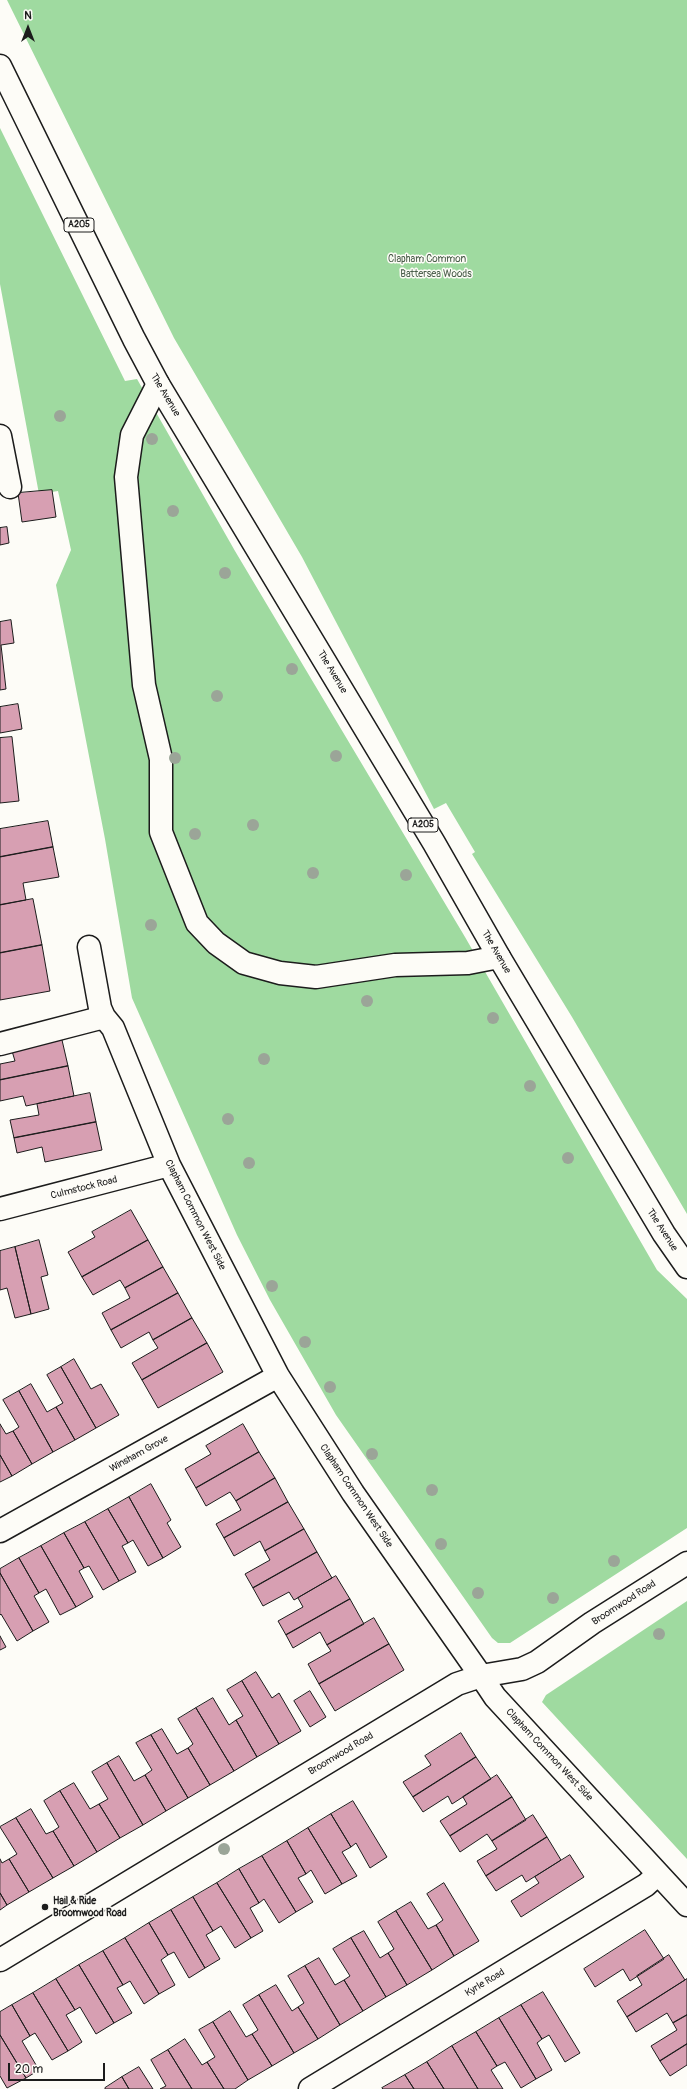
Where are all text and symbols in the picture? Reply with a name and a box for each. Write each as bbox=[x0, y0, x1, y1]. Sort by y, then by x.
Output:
north arrow bbox=[8, 8, 48, 48]
text: N bbox=[24, 9, 32, 22]
road number: A205 bbox=[64, 218, 94, 232]
park label: Clapham Common bbox=[388, 253, 466, 265]
park label: Battersea Woods bbox=[400, 268, 472, 280]
street label: The Avenue bbox=[147, 371, 183, 419]
street label: The Avenue bbox=[314, 648, 350, 696]
road number: A205 bbox=[408, 818, 438, 832]
street label: The Avenue bbox=[479, 928, 513, 976]
street label: Clapham Common West Side bbox=[162, 1158, 228, 1272]
street label: Culmstock Road bbox=[49, 1174, 119, 1202]
street label: The Avenue bbox=[644, 1207, 680, 1253]
street label: Winsham Grove bbox=[108, 1433, 170, 1475]
street label: Clapham Common West Side bbox=[317, 1442, 395, 1550]
street label: Broomwood Road bbox=[590, 1578, 658, 1628]
street label: Clapham Common West Side bbox=[503, 1706, 595, 1804]
street label: Broomwood Road bbox=[306, 1730, 376, 1778]
place label: Hail & Ride Broomwood Road bbox=[53, 1895, 127, 1918]
marker: Hail & Ride Broomwood Road bbox=[40, 1902, 50, 1912]
street label: Kyrle Road bbox=[463, 1967, 507, 1999]
scale bar bbox=[10, 2055, 107, 2081]
text: 20 m bbox=[15, 2062, 43, 2077]

